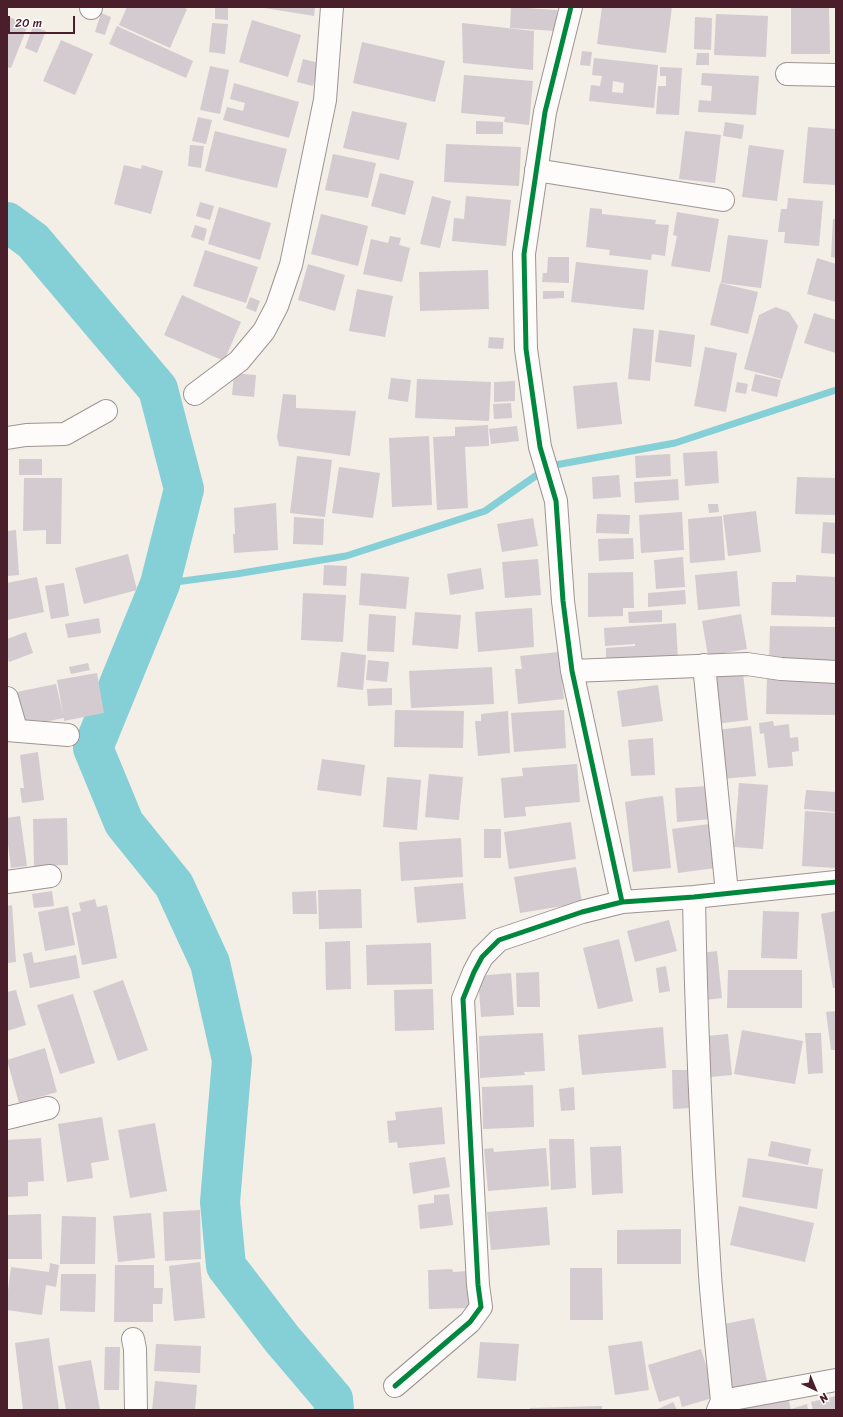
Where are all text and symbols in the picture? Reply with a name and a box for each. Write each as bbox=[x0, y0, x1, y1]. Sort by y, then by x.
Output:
scale bar bbox=[10, 8, 77, 34]
text: 20 m bbox=[15, 12, 42, 34]
north arrow bbox=[795, 1369, 835, 1409]
text: N bbox=[814, 1389, 833, 1407]

